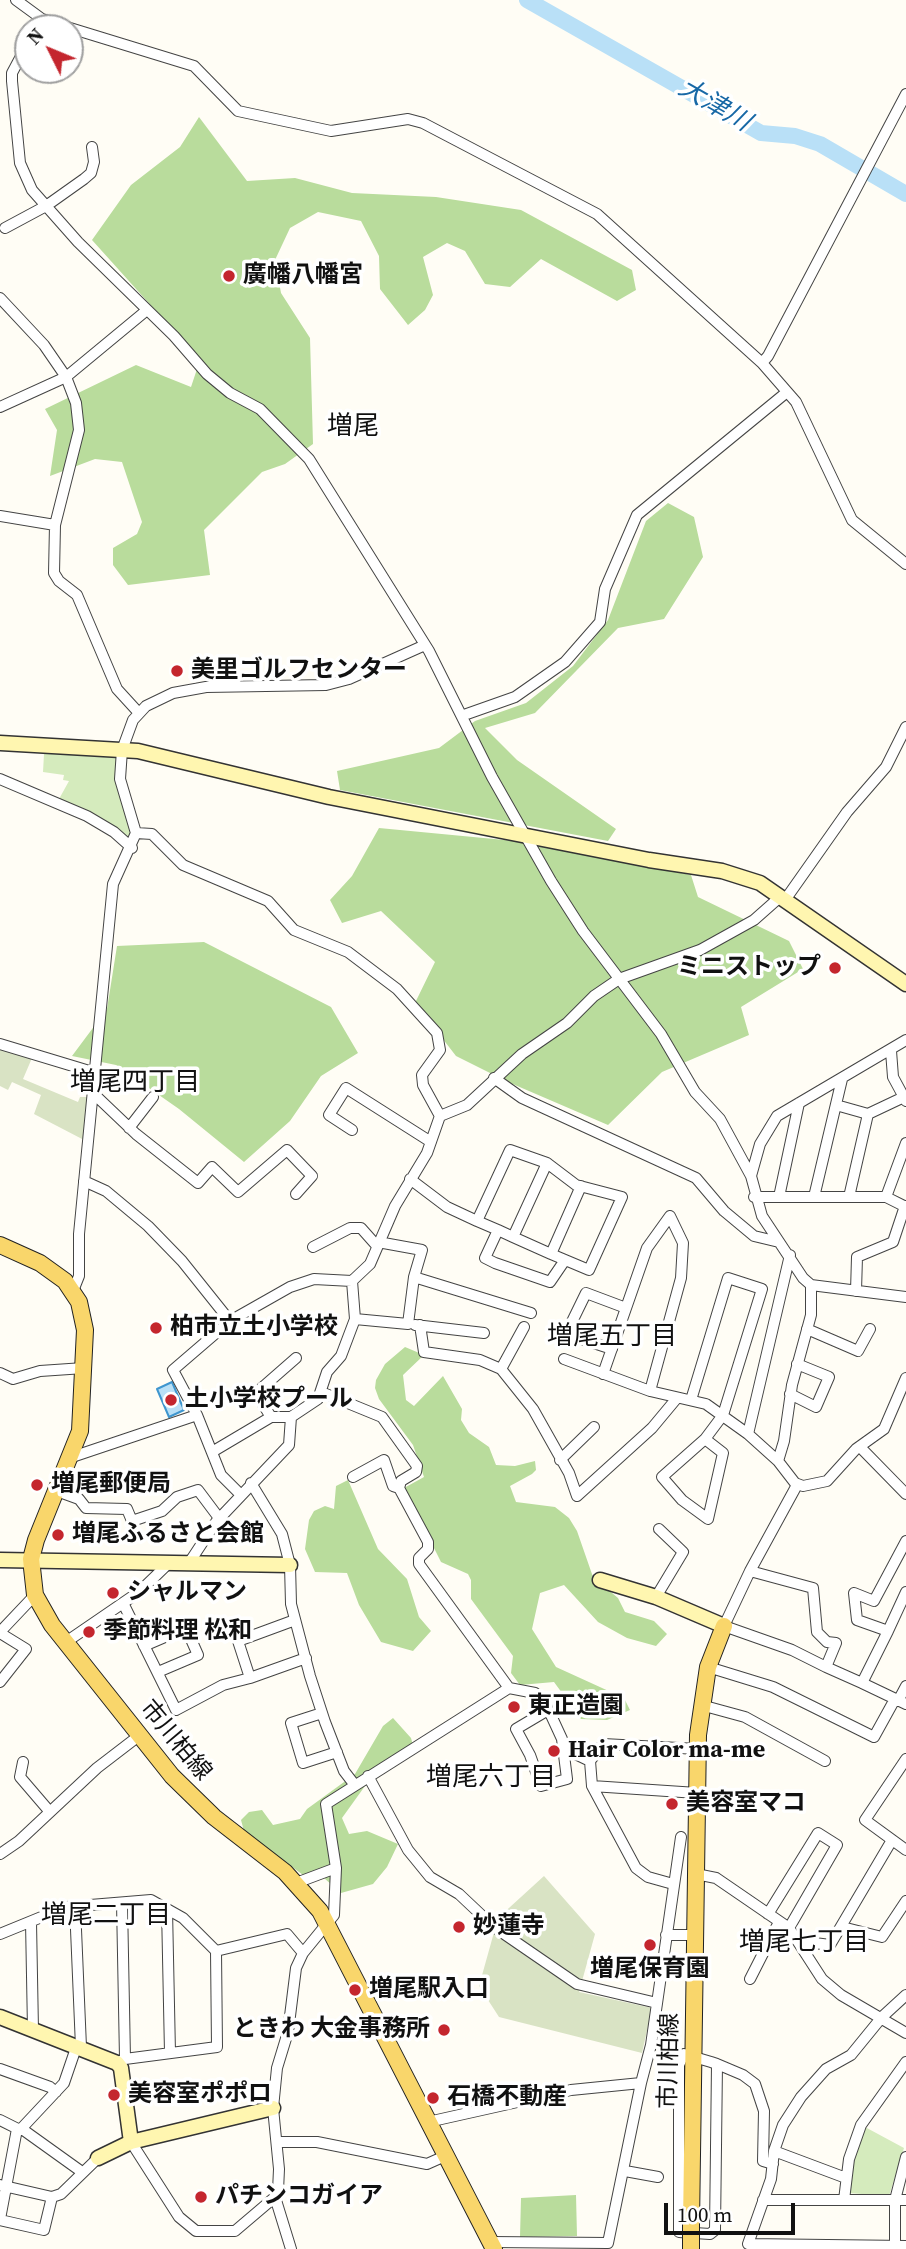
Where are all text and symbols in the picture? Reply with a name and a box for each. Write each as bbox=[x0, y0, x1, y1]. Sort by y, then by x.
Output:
north arrow bbox=[14, 14, 84, 84]
text: N bbox=[21, 22, 49, 50]
water label: 大津川 bbox=[672, 73, 756, 139]
place label: 廣幡八幡宮 bbox=[243, 262, 363, 290]
marker: 廣幡八幡宮 bbox=[221, 268, 237, 284]
district label: 増尾 bbox=[327, 411, 379, 443]
place label: 美里ゴルフセンター bbox=[191, 657, 407, 685]
marker: 美里ゴルフセンター bbox=[169, 663, 185, 679]
place label: ミニストップ bbox=[677, 954, 821, 982]
marker: ミニストップ bbox=[827, 960, 843, 976]
district label: 増尾四丁目 bbox=[70, 1067, 200, 1099]
place label: 柏市立土小学校 bbox=[170, 1314, 338, 1342]
marker: 柏市立土小学校 bbox=[148, 1320, 164, 1336]
district label: 増尾五丁目 bbox=[547, 1321, 677, 1353]
place label: 土小学校プール bbox=[185, 1386, 353, 1414]
marker: 土小学校プール bbox=[163, 1392, 179, 1408]
place label: 増尾郵便局 bbox=[51, 1471, 171, 1499]
marker: 増尾郵便局 bbox=[29, 1477, 45, 1493]
place label: 増尾ふるさと会館 bbox=[72, 1521, 264, 1549]
marker: 増尾ふるさと会館 bbox=[50, 1527, 66, 1543]
place label: シャルマン bbox=[127, 1579, 247, 1607]
marker: シャルマン bbox=[105, 1585, 121, 1601]
place label: 季節料理 松和 bbox=[103, 1618, 252, 1646]
marker: 季節料理 松和 bbox=[81, 1624, 97, 1640]
place label: 東正造園 bbox=[528, 1693, 624, 1721]
street label: 市川柏線 bbox=[133, 1695, 217, 1787]
marker: 東正造園 bbox=[506, 1699, 522, 1715]
place label: Hair Color ma-me bbox=[568, 1737, 765, 1765]
marker: Hair Color ma-me bbox=[546, 1743, 562, 1759]
district label: 増尾六丁目 bbox=[426, 1762, 556, 1794]
place label: 美容室マコ bbox=[686, 1790, 806, 1818]
marker: 美容室マコ bbox=[664, 1796, 680, 1812]
district label: 増尾二丁目 bbox=[41, 1900, 171, 1932]
place label: 妙蓮寺 bbox=[473, 1913, 545, 1941]
marker: 妙蓮寺 bbox=[451, 1919, 467, 1935]
district label: 増尾七丁目 bbox=[739, 1927, 869, 1959]
marker: 増尾保育園 bbox=[642, 1937, 658, 1953]
place label: 増尾保育園 bbox=[590, 1956, 710, 1984]
place label: 増尾駅入口 bbox=[369, 1976, 489, 2004]
marker: 増尾駅入口 bbox=[347, 1982, 363, 1998]
street label: 市川柏線 bbox=[655, 2013, 685, 2109]
place label: ときわ 大金事務所 bbox=[233, 2016, 430, 2044]
marker: ときわ 大金事務所 bbox=[436, 2022, 452, 2038]
place label: 美容室ポポロ bbox=[128, 2081, 272, 2109]
place label: 石橋不動産 bbox=[447, 2084, 567, 2112]
marker: 美容室ポポロ bbox=[106, 2087, 122, 2103]
marker: 石橋不動産 bbox=[425, 2090, 441, 2106]
place label: パチンコガイア bbox=[215, 2183, 383, 2211]
marker: パチンコガイア bbox=[193, 2189, 209, 2205]
scale bar bbox=[668, 2190, 799, 2234]
text: 100 m bbox=[677, 2200, 732, 2229]

